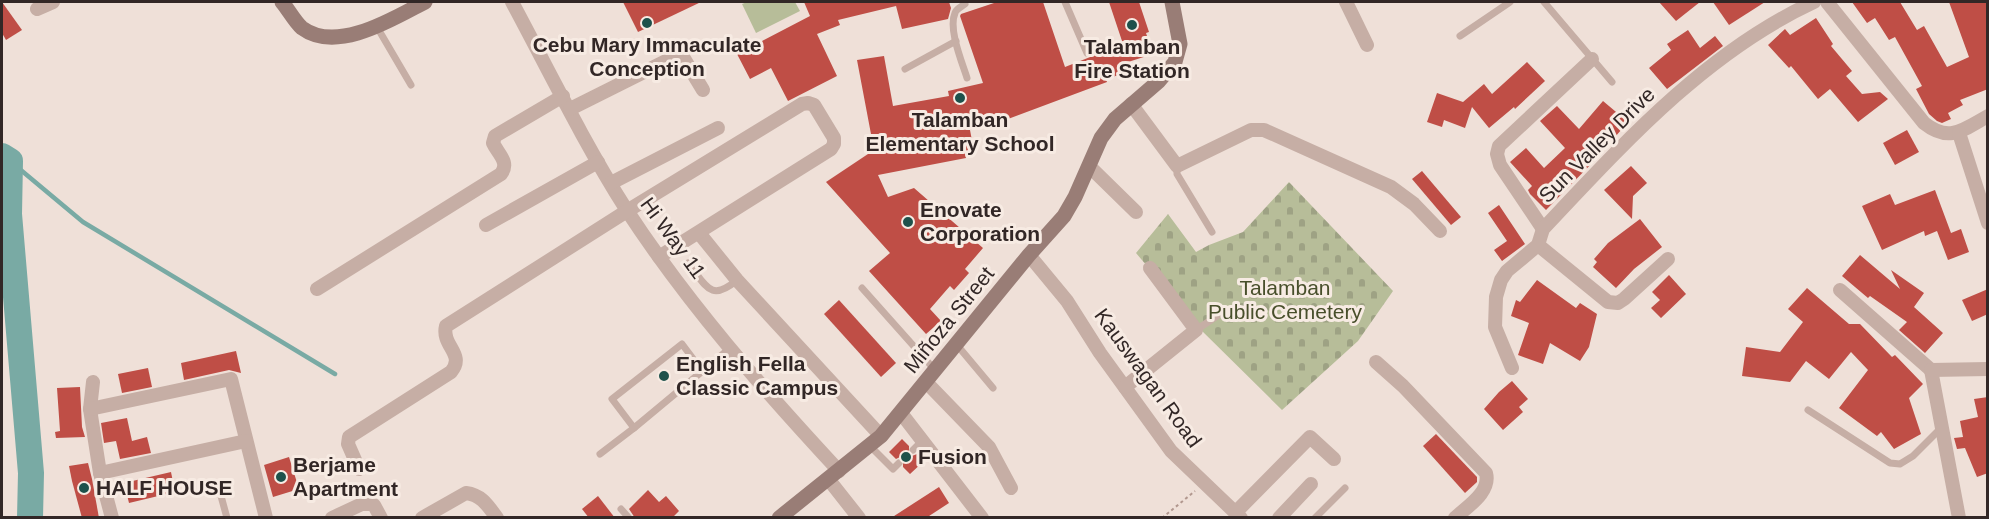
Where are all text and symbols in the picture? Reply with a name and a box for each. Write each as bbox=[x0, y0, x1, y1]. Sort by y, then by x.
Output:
marker: Cebu Mary Immaculate Conception bbox=[640, 16, 654, 30]
marker: Talamban Fire Station bbox=[1125, 18, 1139, 32]
place label: Cebu Mary Immaculate Conception bbox=[533, 33, 761, 80]
place label: Talamban Fire Station bbox=[1074, 35, 1190, 82]
street label: Sun Valley Drive bbox=[1534, 82, 1659, 207]
marker: Talamban Elementary School bbox=[953, 91, 967, 105]
place label: Talamban Elementary School bbox=[865, 108, 1055, 155]
street label: Hi Way 11 bbox=[636, 193, 710, 283]
place label: Enovate Corporation bbox=[920, 198, 1040, 245]
marker: Enovate Corporation bbox=[901, 215, 915, 229]
street label: Miñoza Street bbox=[899, 262, 998, 377]
park label: Talamban Public Cemetery bbox=[1208, 276, 1363, 323]
street label: Kauswagan Road bbox=[1090, 304, 1206, 452]
place label: English Fella Classic Campus bbox=[676, 352, 838, 399]
marker: English Fella Classic Campus bbox=[657, 369, 671, 383]
place label: Fusion bbox=[918, 445, 987, 468]
marker: Fusion bbox=[899, 450, 913, 464]
place label: Berjame Apartment bbox=[293, 453, 398, 500]
marker: Berjame Apartment bbox=[274, 470, 288, 484]
place label: HALF HOUSE bbox=[96, 476, 233, 499]
marker: HALF HOUSE bbox=[77, 481, 91, 495]

